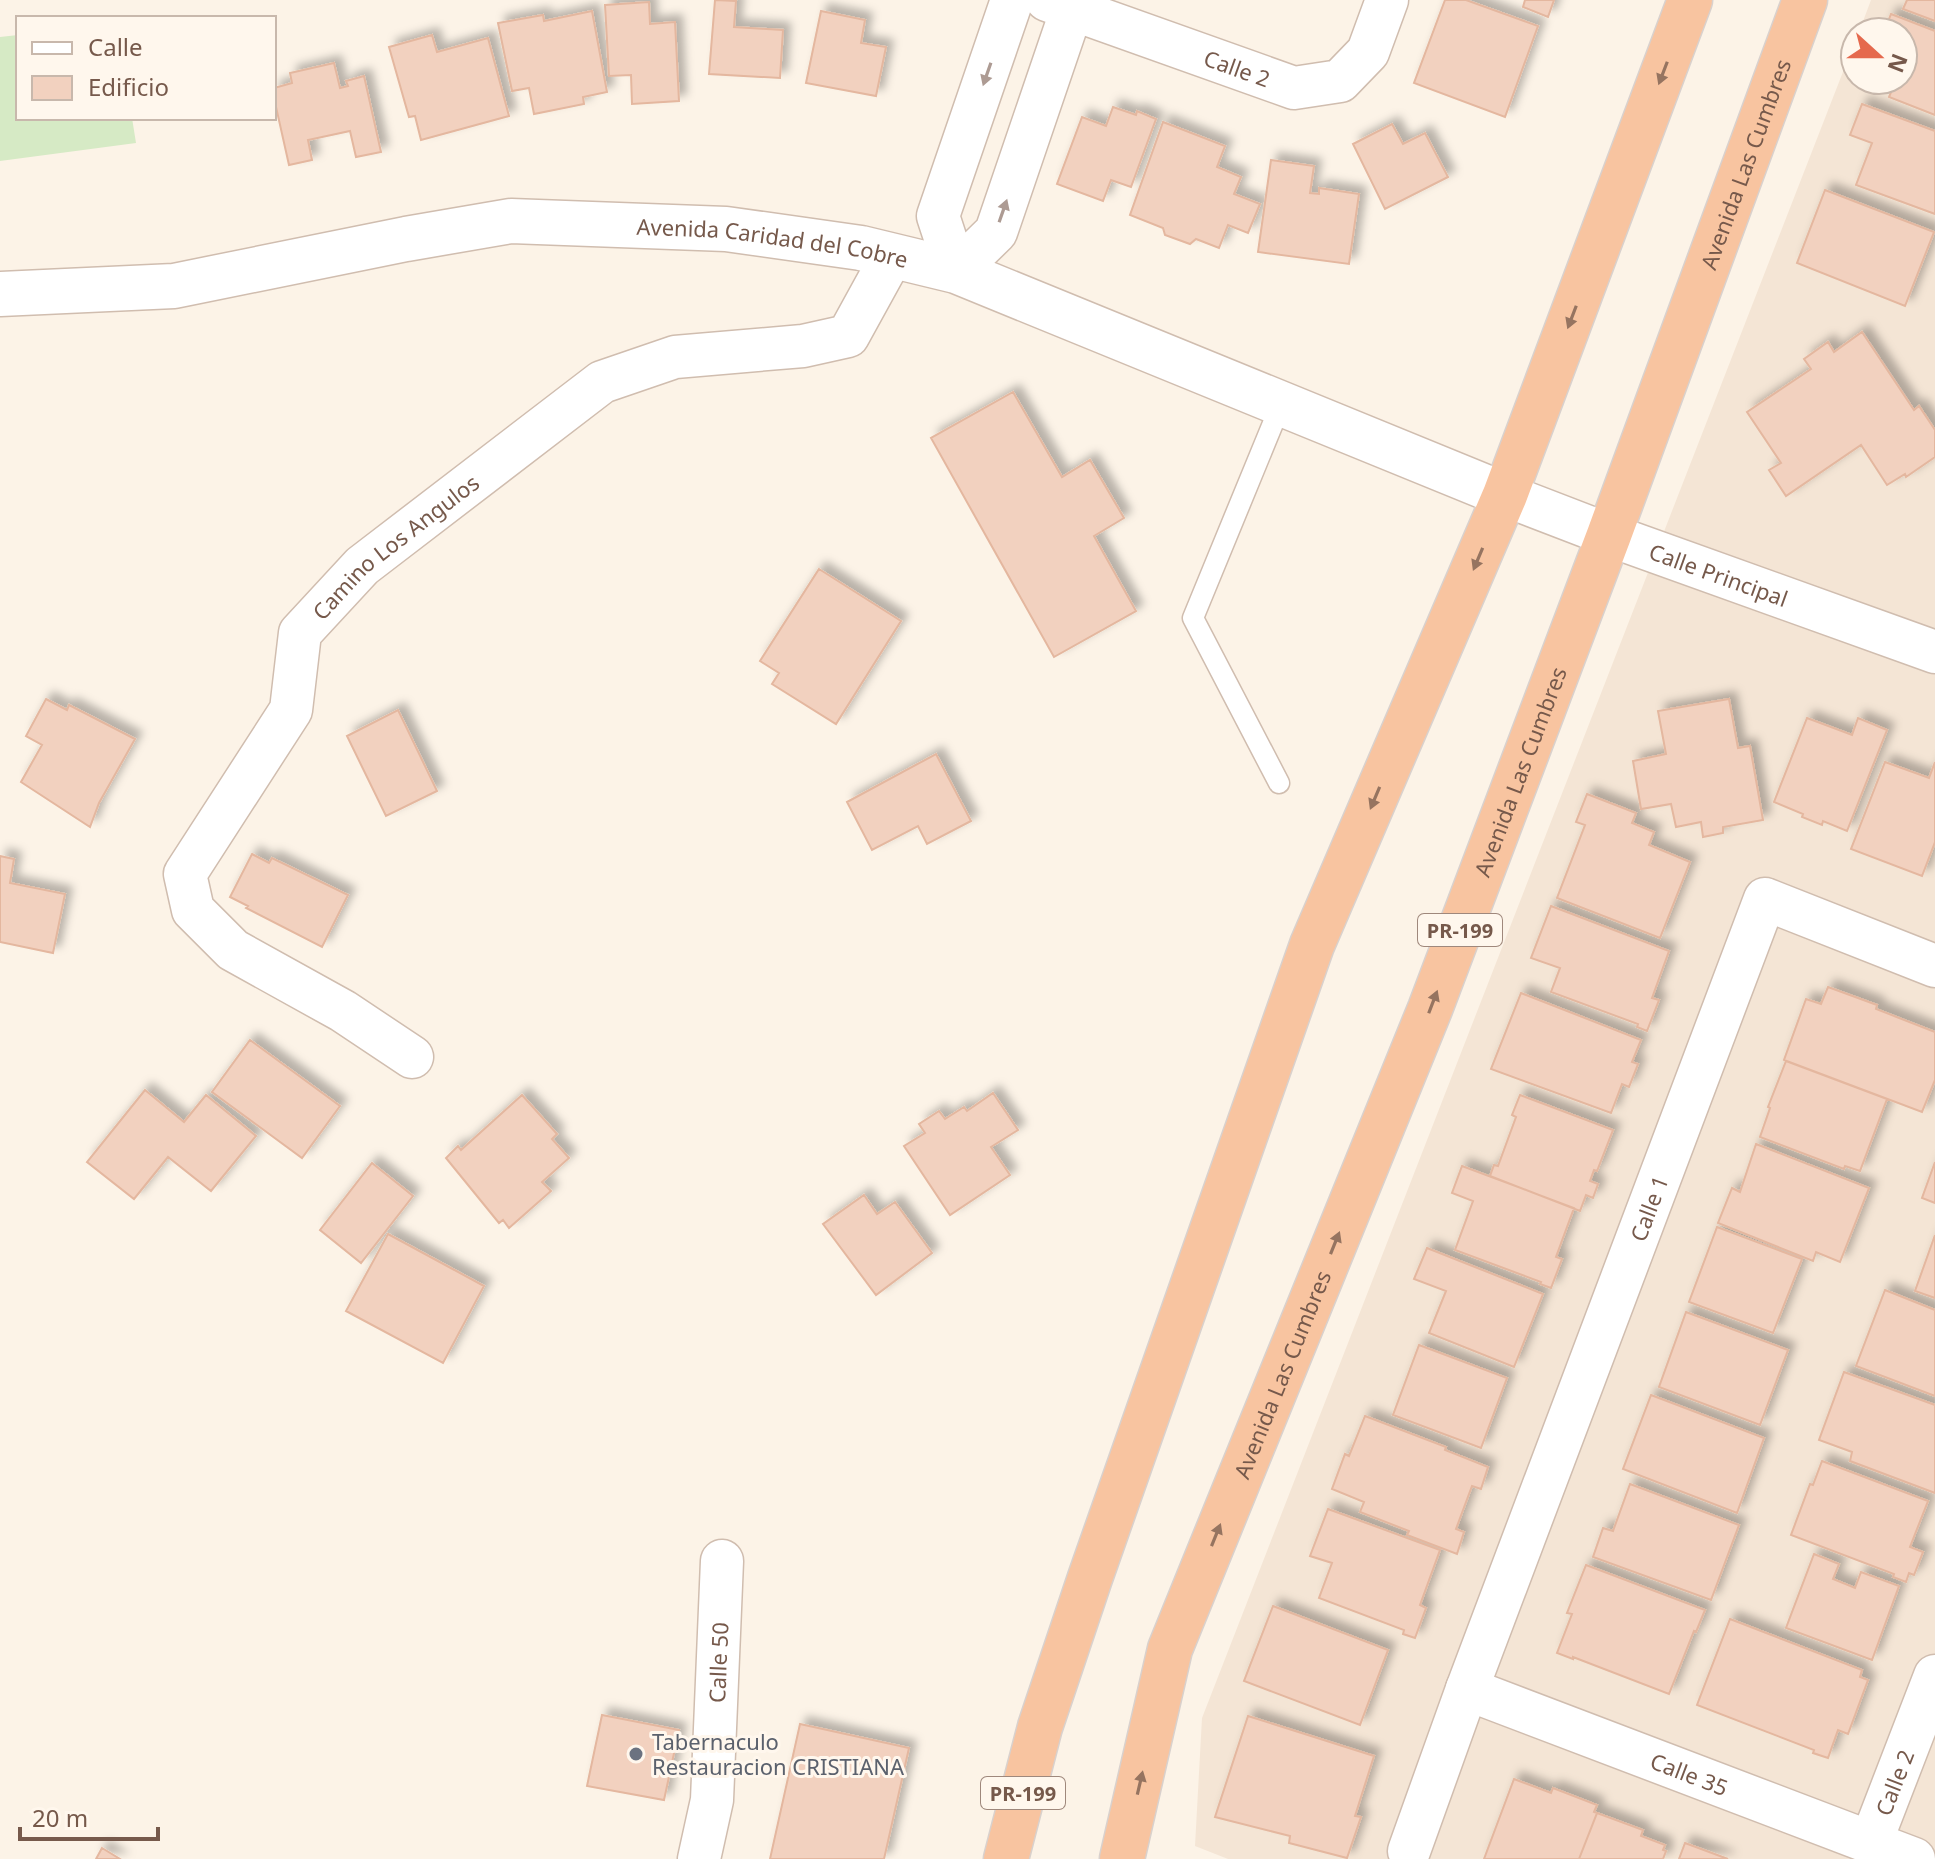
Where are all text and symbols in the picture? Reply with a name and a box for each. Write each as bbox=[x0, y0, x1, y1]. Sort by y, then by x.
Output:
legend bbox=[16, 16, 276, 120]
north arrow bbox=[1839, 16, 1919, 96]
text: Calle bbox=[88, 30, 143, 63]
street label: Calle 2 bbox=[1200, 42, 1275, 93]
text: N bbox=[1881, 50, 1916, 77]
street label: Avenida Las Cumbres bbox=[1693, 55, 1797, 273]
one-way arrow bbox=[1656, 61, 1669, 85]
one-way arrow bbox=[980, 62, 992, 86]
text: Edificio bbox=[88, 70, 169, 103]
one-way arrow bbox=[998, 199, 1010, 223]
street label: Avenida Caridad del Cobre bbox=[636, 211, 911, 274]
one-way arrow bbox=[1565, 305, 1578, 329]
street label: Camino Los Angulos bbox=[305, 467, 485, 626]
street label: Calle Principal bbox=[1645, 536, 1792, 613]
one-way arrow bbox=[1471, 547, 1484, 571]
street label: Avenida Las Cumbres bbox=[1466, 662, 1573, 881]
one-way arrow bbox=[1368, 786, 1382, 810]
road number: PR-199 bbox=[1418, 914, 1502, 946]
one-way arrow bbox=[1427, 990, 1440, 1014]
street label: Calle 1 bbox=[1622, 1171, 1674, 1245]
one-way arrow bbox=[1329, 1231, 1342, 1255]
street label: Avenida Las Cumbres bbox=[1226, 1266, 1337, 1483]
one-way arrow bbox=[1210, 1523, 1223, 1547]
street label: Calle 50 bbox=[701, 1621, 734, 1704]
place label: Tabernaculo Restauracion CRISTIANA bbox=[652, 1726, 905, 1781]
marker: Tabernaculo Restauracion CRISTIANA bbox=[627, 1745, 645, 1763]
street label: Calle 35 bbox=[1646, 1745, 1733, 1802]
street label: Calle 2 bbox=[1868, 1745, 1920, 1820]
one-way arrow bbox=[1134, 1770, 1146, 1795]
road number: PR-199 bbox=[981, 1777, 1065, 1809]
scale bar bbox=[20, 1791, 158, 1841]
text: 20 m bbox=[32, 1801, 88, 1834]

